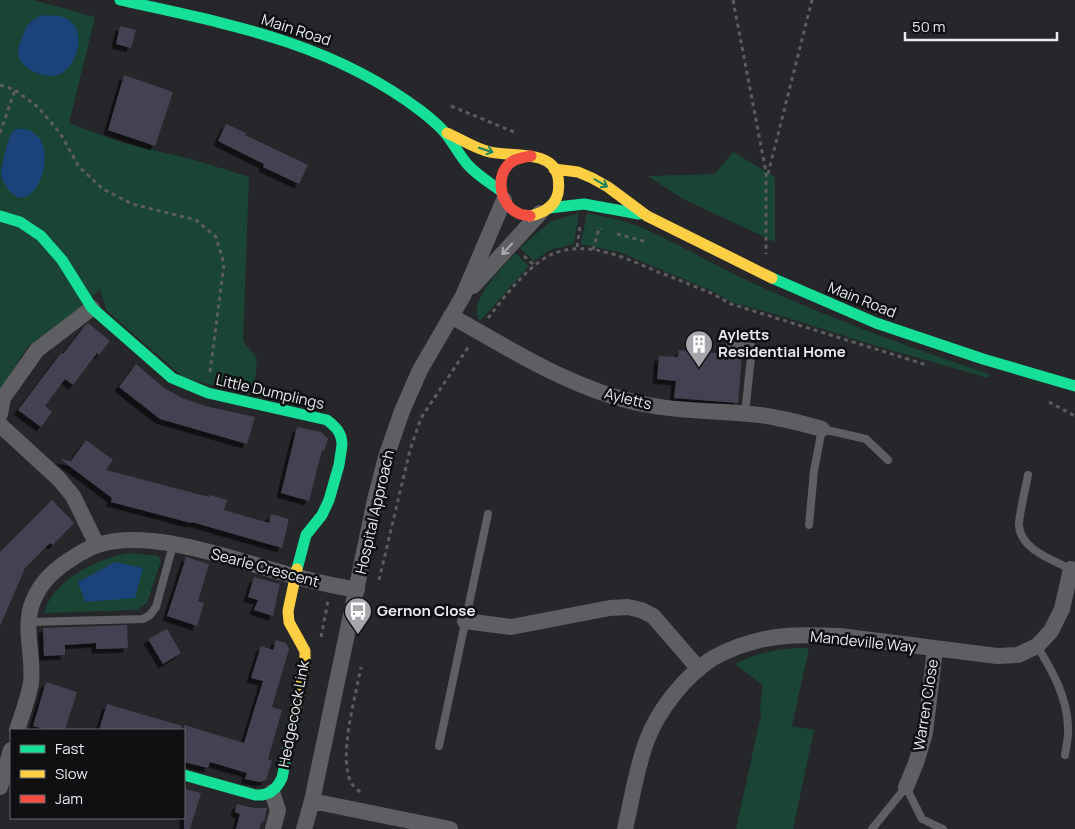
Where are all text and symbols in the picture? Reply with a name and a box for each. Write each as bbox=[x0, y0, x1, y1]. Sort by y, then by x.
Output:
street label: Main Road bbox=[259, 8, 334, 51]
scale bar bbox=[905, 10, 1058, 42]
text: 50 m bbox=[912, 16, 946, 37]
one-way arrow bbox=[478, 145, 494, 155]
one-way arrow bbox=[593, 178, 607, 188]
one-way arrow bbox=[501, 242, 513, 255]
street label: Main Road bbox=[825, 276, 899, 323]
place label: Ayletts Residential Home bbox=[718, 324, 846, 362]
building icon: Ayletts Residential Home bbox=[684, 329, 714, 368]
street label: Little Dumplings bbox=[214, 369, 327, 414]
street label: Ayletts bbox=[602, 383, 654, 415]
street label: Hospital Approach bbox=[350, 448, 399, 576]
street label: Searle Crescent bbox=[209, 543, 321, 592]
bus stop icon: Gernon Close bbox=[343, 596, 373, 635]
place label: Gernon Close bbox=[377, 600, 475, 621]
street label: Mandeville Way bbox=[809, 626, 917, 658]
street label: Warren Close bbox=[908, 657, 943, 752]
street label: Hedgecock Link bbox=[273, 658, 314, 769]
legend bbox=[10, 729, 185, 819]
text: Fast bbox=[55, 738, 84, 759]
text: Slow bbox=[55, 763, 88, 784]
text: Jam bbox=[55, 788, 83, 809]

